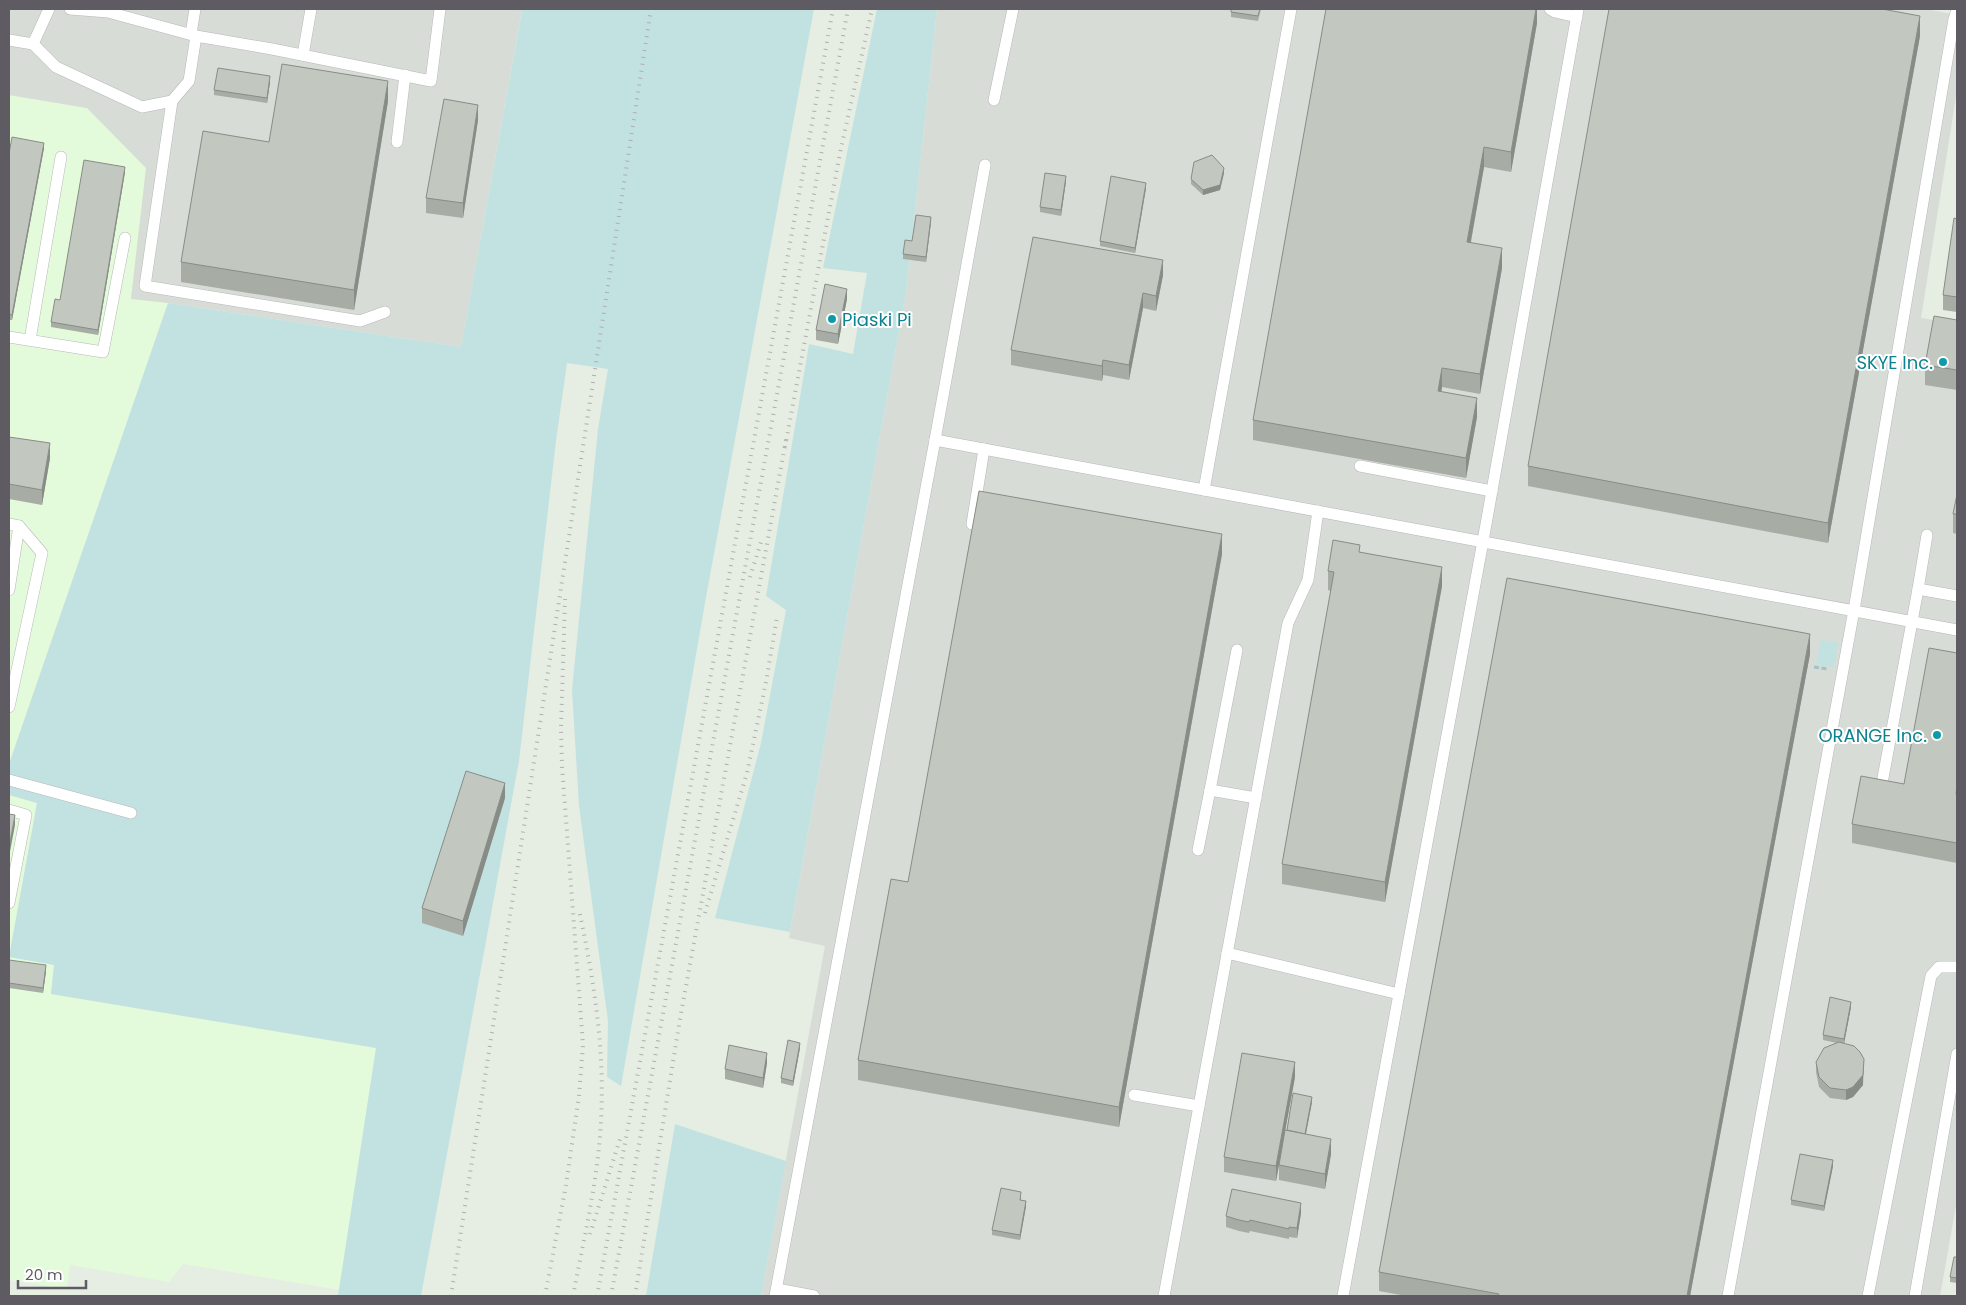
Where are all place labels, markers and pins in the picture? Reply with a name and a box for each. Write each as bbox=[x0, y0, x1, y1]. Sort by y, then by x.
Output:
place label: Piaski Pi bbox=[842, 307, 912, 332]
marker: Piaski Pi bbox=[826, 313, 838, 325]
place label: SKYE Inc. bbox=[1856, 350, 1933, 375]
marker: SKYE Inc. bbox=[1937, 356, 1949, 368]
place label: ORANGE Inc. bbox=[1818, 723, 1927, 748]
marker: ORANGE Inc. bbox=[1931, 729, 1943, 741]

